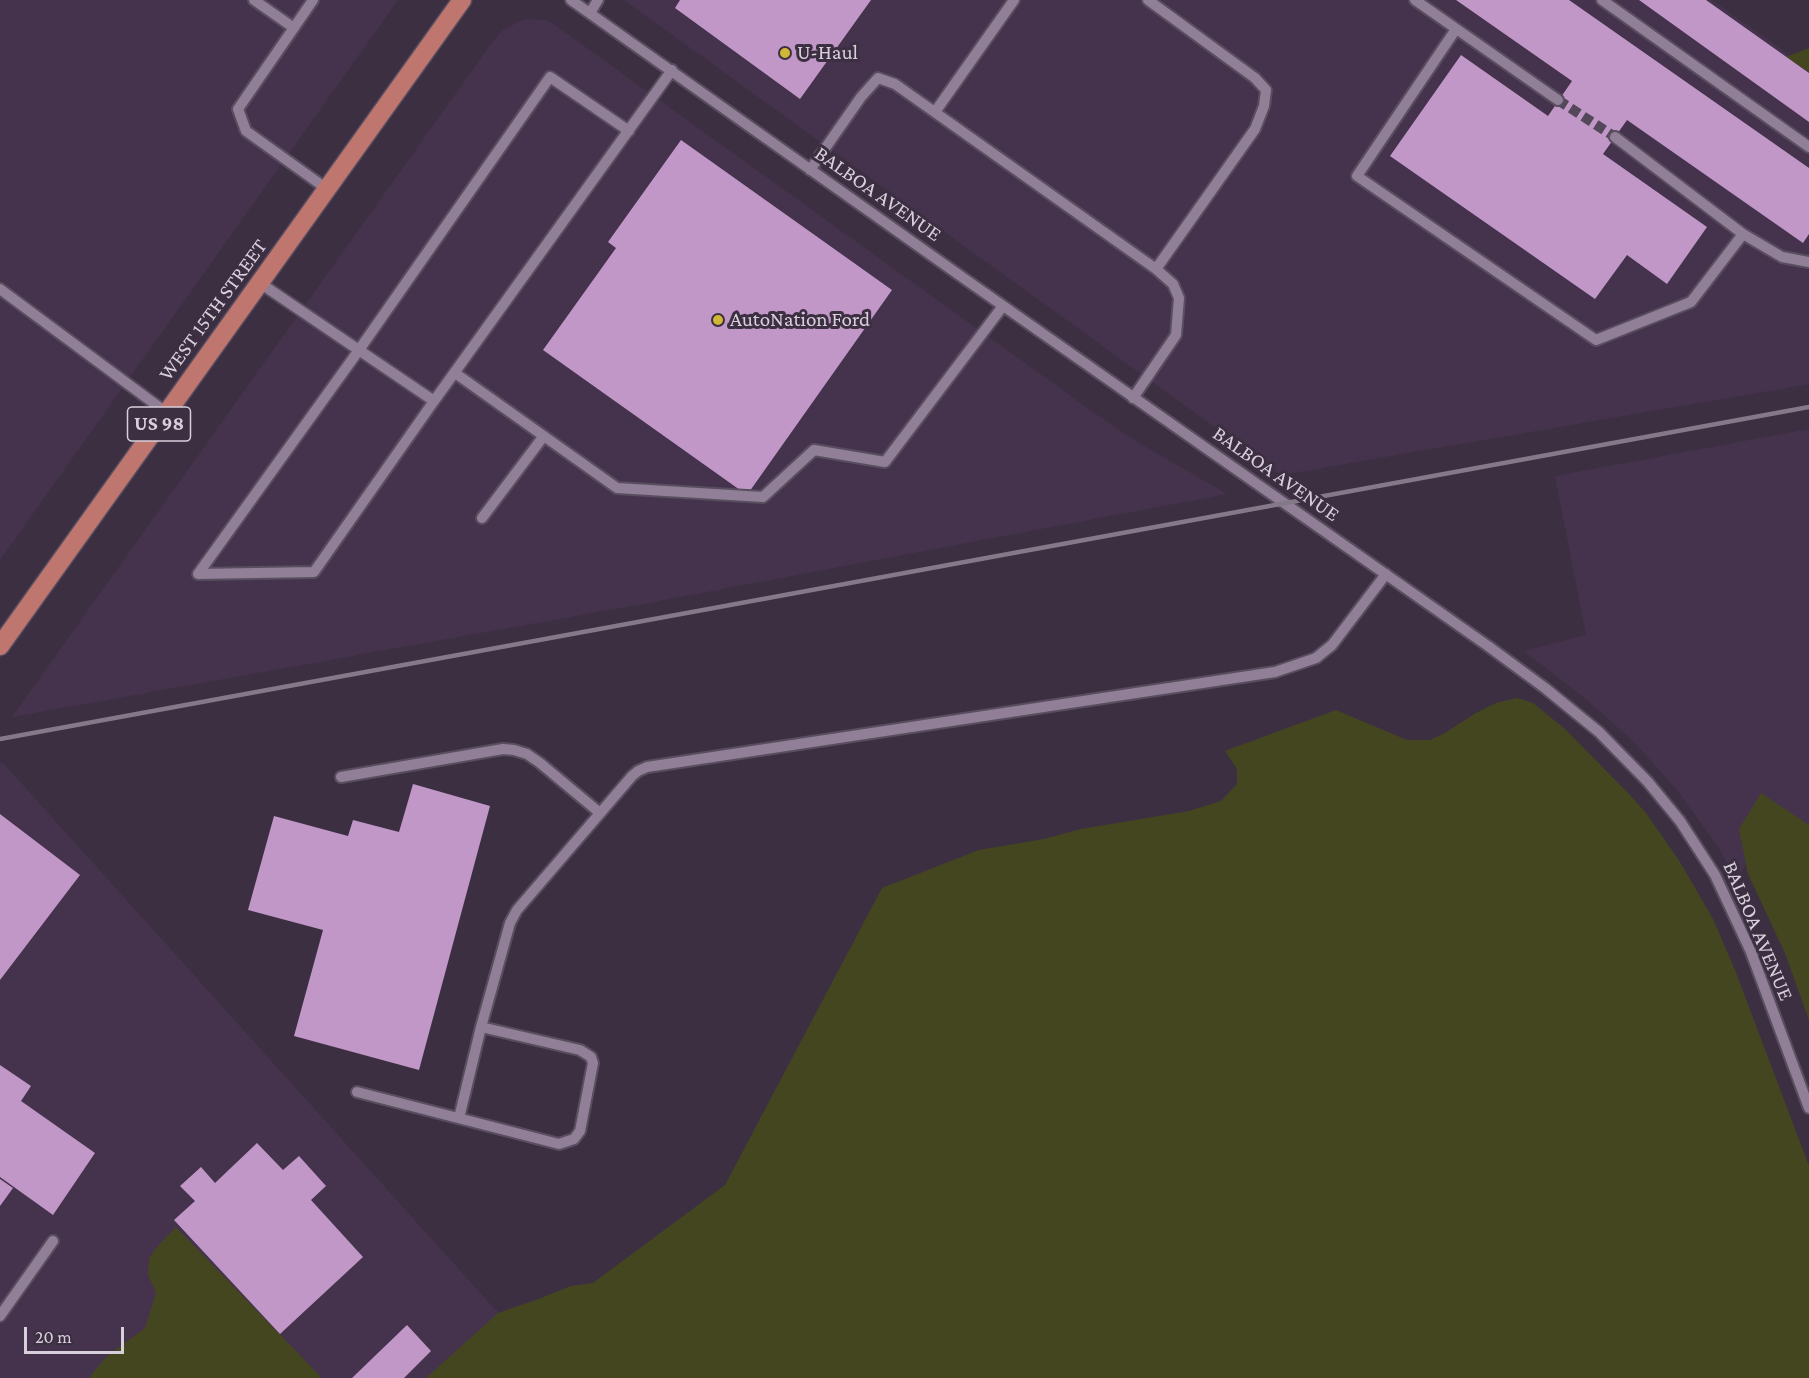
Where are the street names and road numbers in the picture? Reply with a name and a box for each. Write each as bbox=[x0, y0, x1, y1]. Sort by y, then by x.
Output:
street label: BALBOA AVENUE bbox=[810, 141, 946, 247]
street label: WEST 15TH STREET bbox=[153, 234, 273, 386]
road number: US 98 bbox=[128, 407, 190, 441]
street label: BALBOA AVENUE bbox=[1208, 421, 1344, 527]
street label: BALBOA AVENUE bbox=[1717, 858, 1799, 1004]

